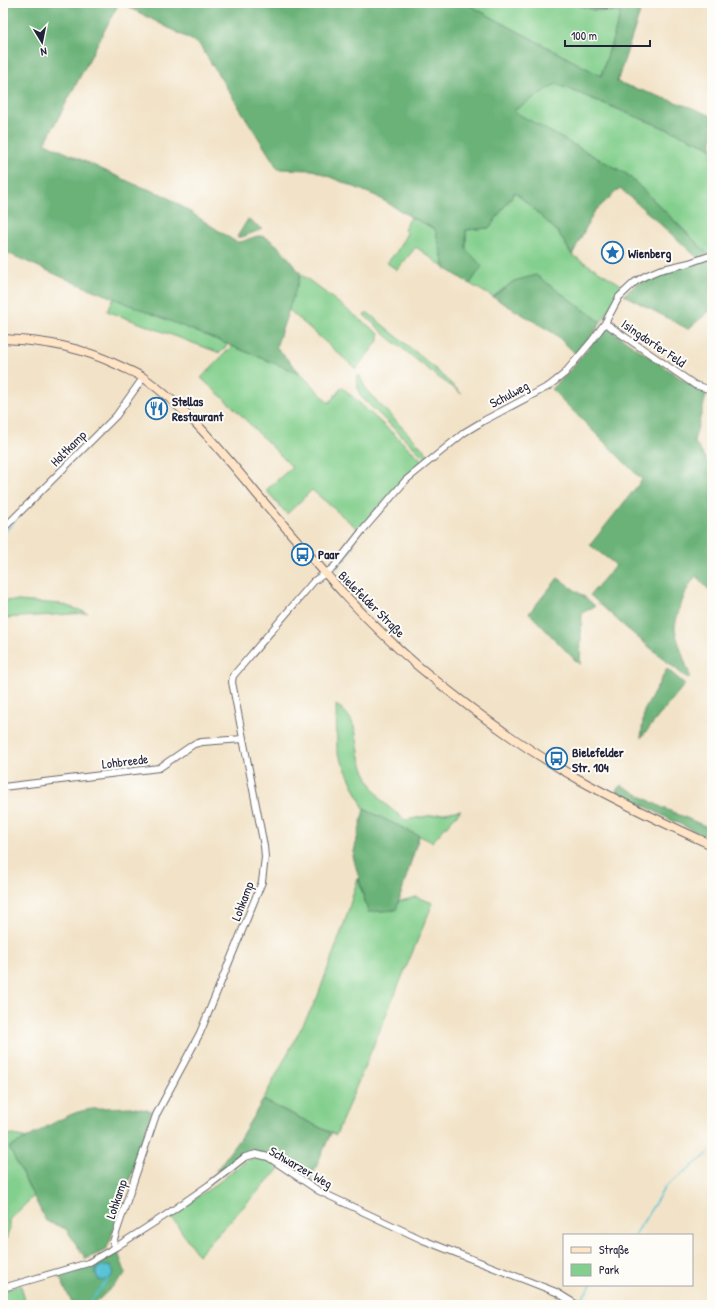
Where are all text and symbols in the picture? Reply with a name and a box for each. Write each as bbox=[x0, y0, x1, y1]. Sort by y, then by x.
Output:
north arrow bbox=[22, 22, 62, 62]
scale bar bbox=[565, 22, 650, 48]
text: 100 m bbox=[571, 27, 597, 44]
text: N bbox=[39, 44, 48, 59]
place icon: Wienberg bbox=[599, 240, 625, 266]
place label: Wienberg bbox=[628, 244, 672, 263]
street label: Isingdorfer Feld bbox=[618, 315, 690, 371]
street label: Schulweg bbox=[486, 376, 532, 412]
place label: Stellas Restaurant bbox=[172, 392, 224, 425]
restaurant icon: Stellas Restaurant bbox=[144, 395, 170, 421]
street label: Holtkamp bbox=[46, 426, 90, 470]
bus stop icon: Paar bbox=[289, 541, 315, 567]
place label: Paar bbox=[318, 545, 340, 563]
street label: Bielefelder Straße bbox=[335, 567, 409, 641]
place label: Bielefelder Str. 104 bbox=[572, 743, 625, 776]
bus stop icon: Bielefelder Str. 104 bbox=[543, 746, 569, 772]
street label: Lohbreede bbox=[101, 749, 149, 773]
street label: Lohkamp bbox=[226, 878, 258, 923]
street label: Schwarzer Weg bbox=[266, 1142, 336, 1192]
street label: Lohkamp bbox=[101, 1177, 131, 1221]
legend bbox=[563, 1234, 693, 1286]
text: Straße bbox=[599, 1241, 629, 1258]
text: Park bbox=[599, 1261, 619, 1278]

